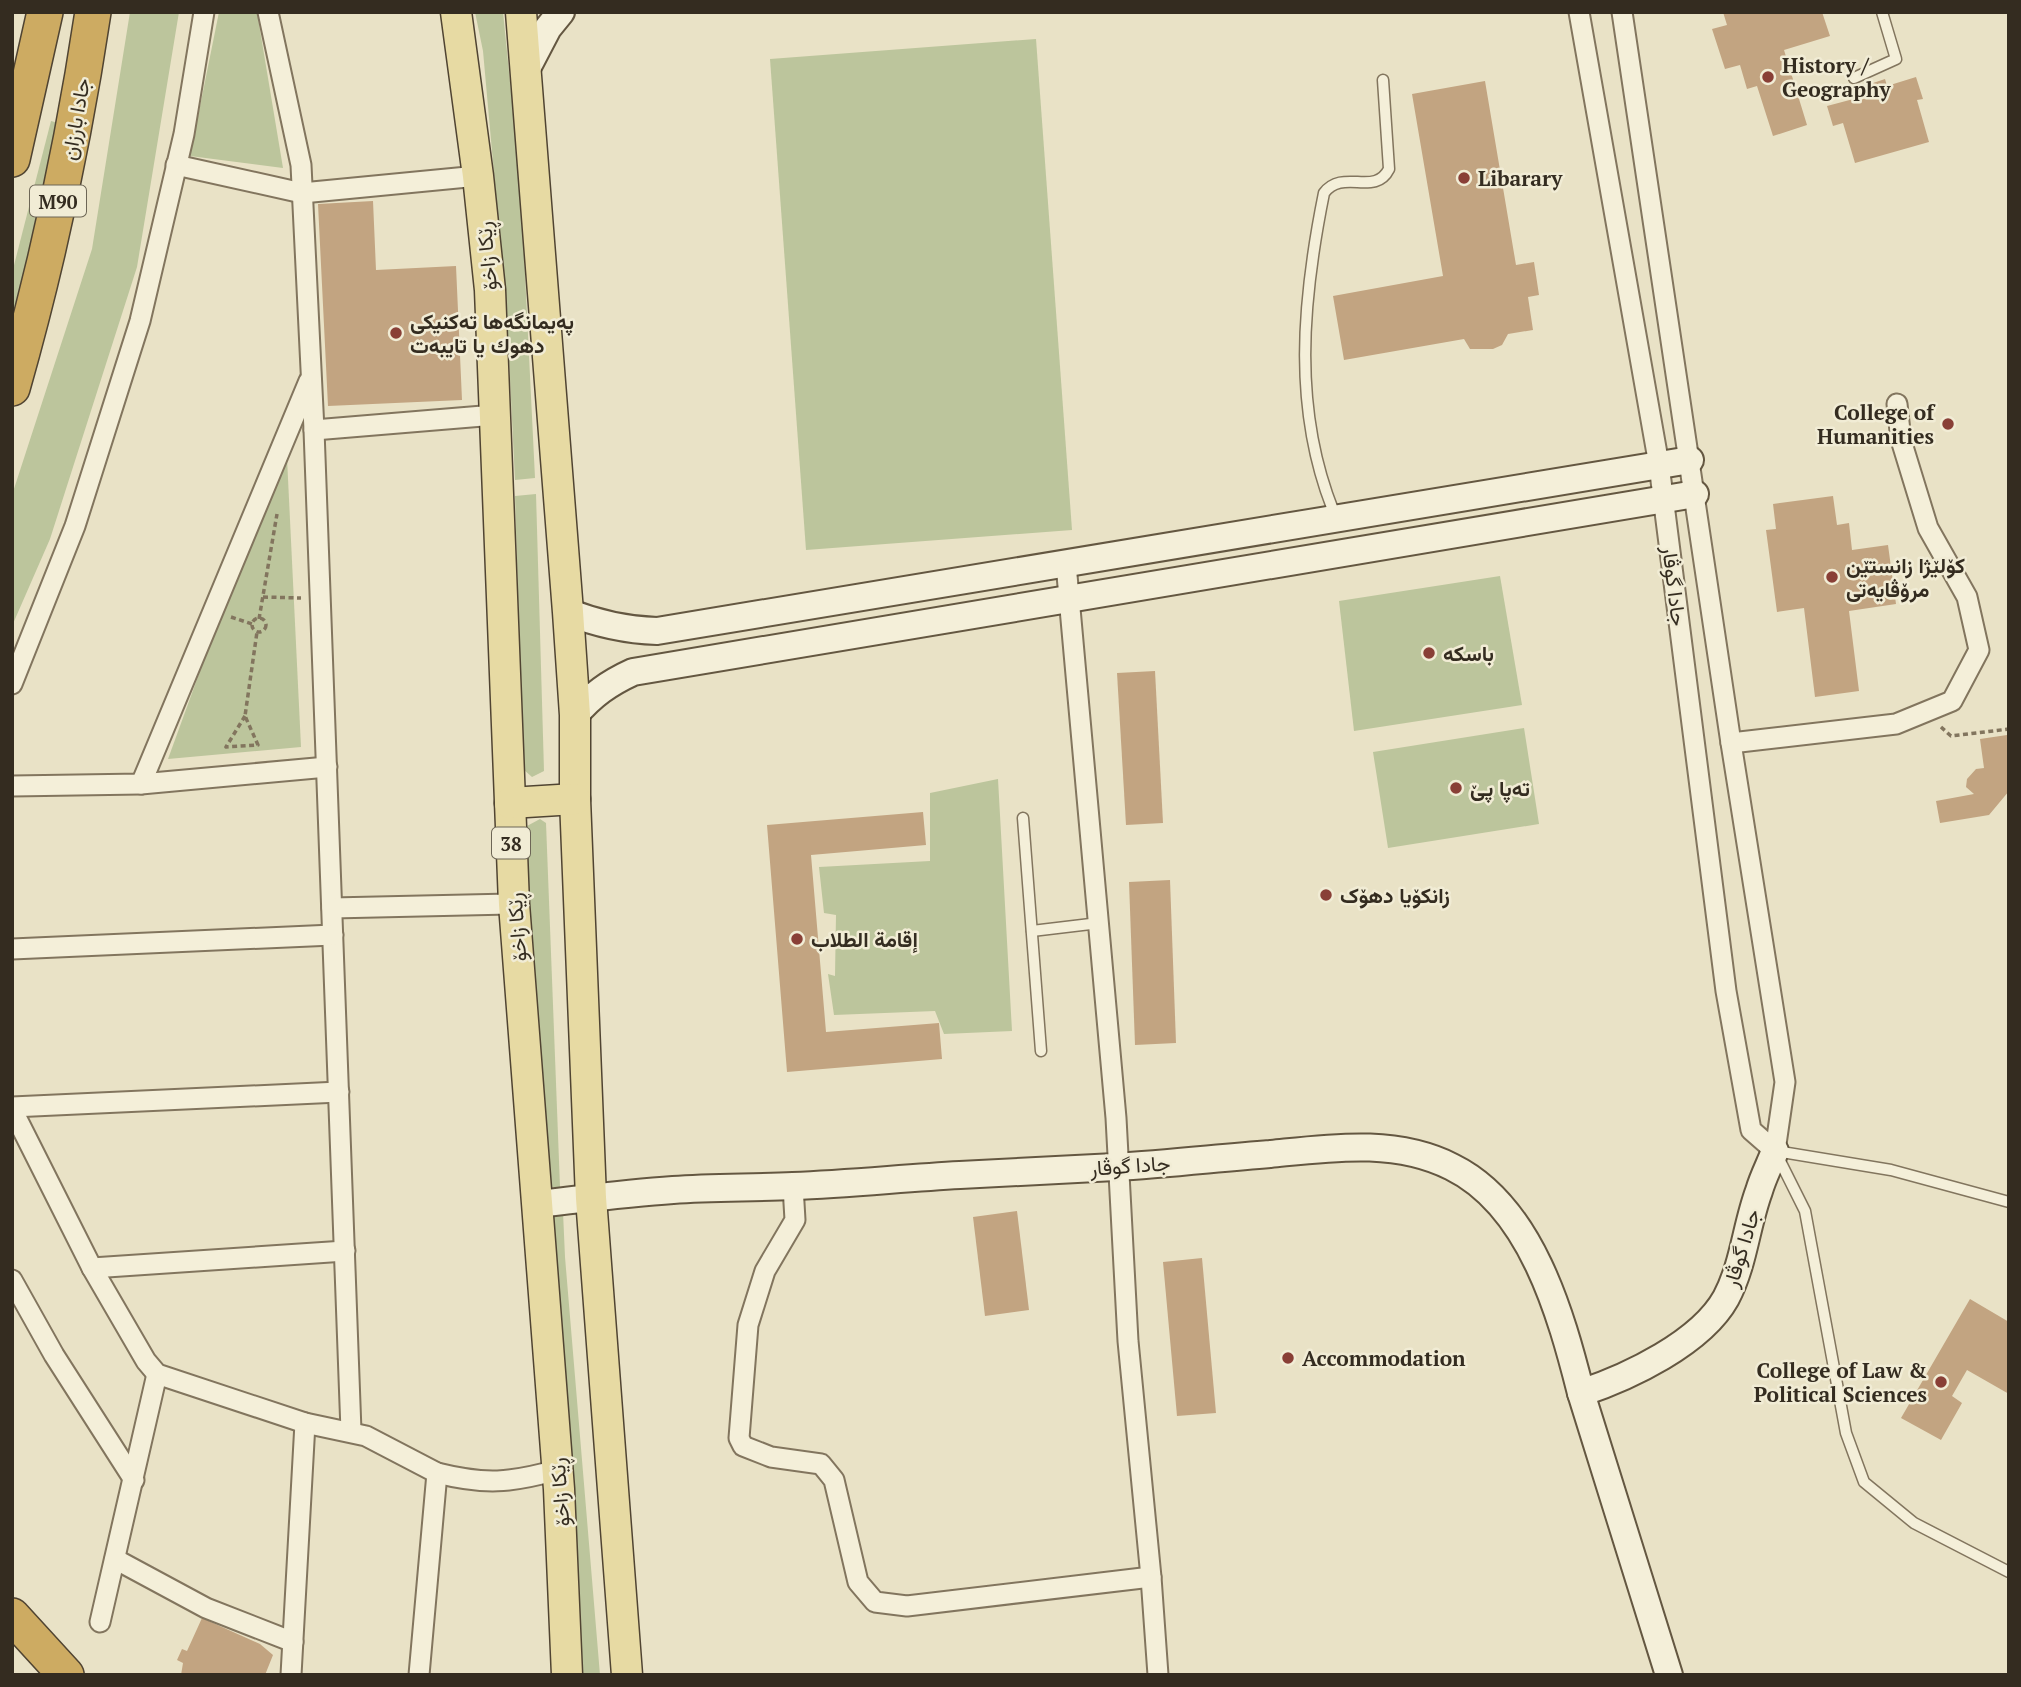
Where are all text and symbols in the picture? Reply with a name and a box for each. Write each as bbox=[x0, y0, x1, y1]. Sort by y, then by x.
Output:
place label: History / Geography bbox=[1782, 51, 1891, 103]
marker: History / Geography bbox=[1760, 69, 1776, 85]
street label: جادا بارزان bbox=[54, 76, 96, 162]
place label: Libarary bbox=[1478, 164, 1563, 192]
marker: Libarary bbox=[1456, 170, 1472, 186]
road number: M90 bbox=[30, 186, 86, 216]
street label: ڕێکا زاخۆ bbox=[469, 220, 507, 292]
place label: پەیمانگەها تەکنیکی دهوك یا تایبەت bbox=[410, 307, 574, 359]
marker: پەیمانگەها تەکنیکی دهوك یا تایبەت bbox=[388, 325, 404, 341]
place label: College of Humanities bbox=[1817, 398, 1936, 450]
marker: College of Humanities bbox=[1940, 416, 1956, 432]
street label: جادا گوڤار bbox=[1656, 543, 1694, 628]
place label: كۆلێژا زانستێن مرۆڤایەتی bbox=[1846, 551, 1965, 603]
marker: كۆلێژا زانستێن مرۆڤایەتی bbox=[1824, 569, 1840, 585]
place label: باسکە bbox=[1443, 639, 1494, 667]
marker: باسکە bbox=[1421, 645, 1437, 661]
place label: تەپا پێ bbox=[1470, 774, 1530, 803]
marker: تەپا پێ bbox=[1448, 780, 1464, 796]
road number: 38 bbox=[492, 828, 530, 858]
place label: زانکۆیا دهۆک bbox=[1340, 881, 1450, 909]
marker: زانکۆیا دهۆک bbox=[1318, 887, 1334, 903]
street label: ڕێکا زاخۆ bbox=[500, 891, 536, 962]
place label: إقامة الطلاب bbox=[811, 925, 918, 954]
marker: إقامة الطلاب bbox=[789, 931, 805, 947]
street label: جادا گوڤار bbox=[1088, 1148, 1171, 1182]
street label: جادا گوڤار bbox=[1716, 1205, 1766, 1292]
place label: Accommodation bbox=[1302, 1344, 1466, 1372]
marker: Accommodation bbox=[1280, 1350, 1296, 1366]
place label: College of Law & Political Sciences bbox=[1754, 1356, 1927, 1408]
marker: College of Law & Political Sciences bbox=[1933, 1374, 1949, 1390]
street label: ڕێکا زاخۆ bbox=[543, 1456, 579, 1527]

